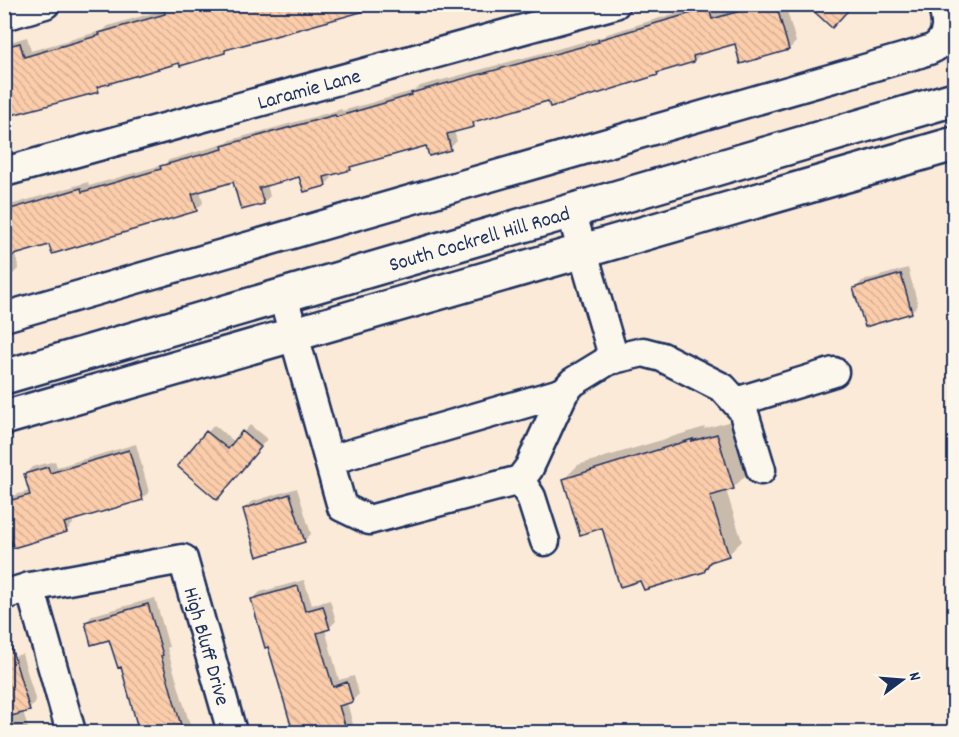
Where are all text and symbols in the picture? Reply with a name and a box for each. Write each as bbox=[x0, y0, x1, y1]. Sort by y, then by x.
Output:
street label: Laramie Lane bbox=[254, 63, 364, 120]
street label: South Cockrell Hill Road bbox=[386, 200, 574, 282]
street label: High Bluff Drive bbox=[174, 584, 236, 709]
north arrow bbox=[872, 650, 932, 710]
text: N bbox=[902, 670, 926, 684]

